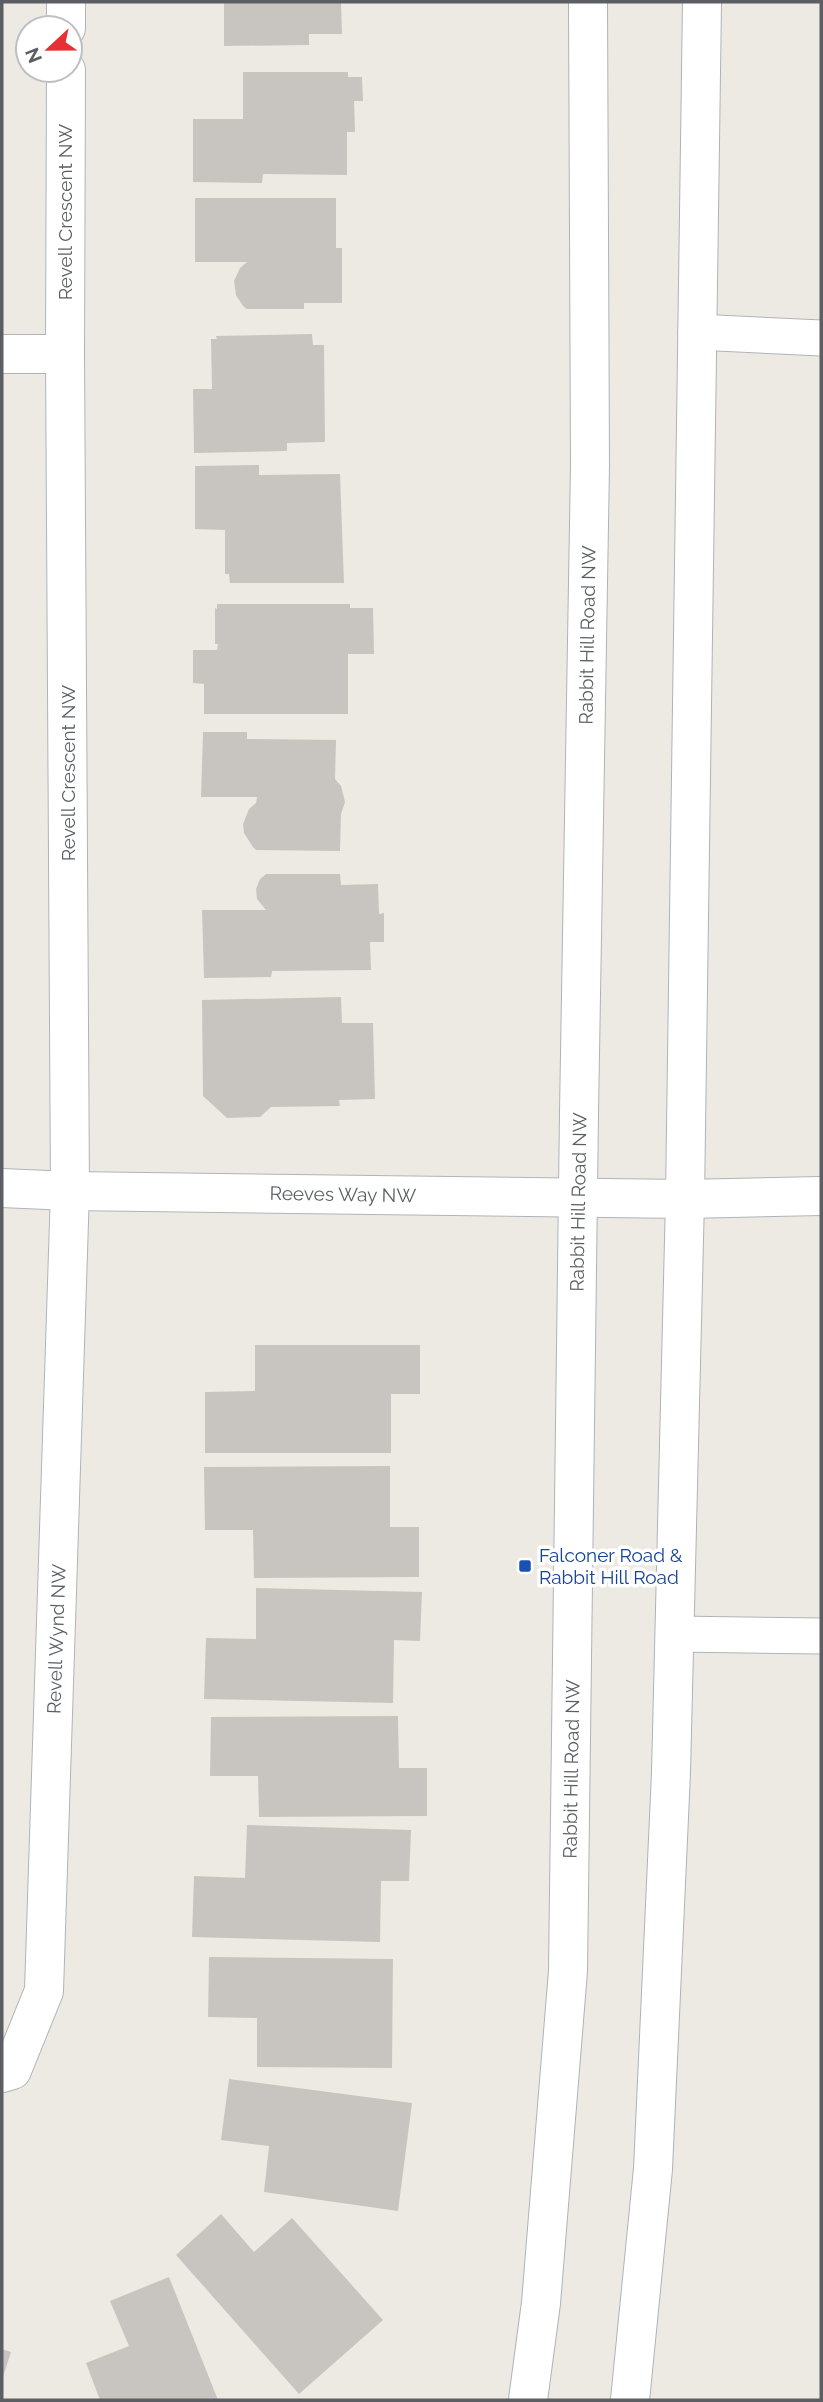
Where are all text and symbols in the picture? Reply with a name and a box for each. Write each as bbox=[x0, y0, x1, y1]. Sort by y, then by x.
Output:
north arrow bbox=[14, 14, 84, 84]
text: N bbox=[20, 45, 46, 66]
street label: Revell Crescent NW bbox=[54, 124, 76, 300]
street label: Rabbit Hill Road NW bbox=[574, 545, 600, 725]
street label: Revell Crescent NW bbox=[57, 685, 79, 861]
street label: Rabbit Hill Road NW bbox=[565, 1112, 591, 1292]
street label: Reeves Way NW bbox=[270, 1182, 417, 1206]
place label: Falconer Road & Rabbit Hill Road bbox=[539, 1544, 683, 1588]
marker: Falconer Road & Rabbit Hill Road bbox=[517, 1558, 533, 1574]
street label: Revell Wynd NW bbox=[42, 1563, 70, 1714]
street label: Rabbit Hill Road NW bbox=[558, 1679, 584, 1859]

